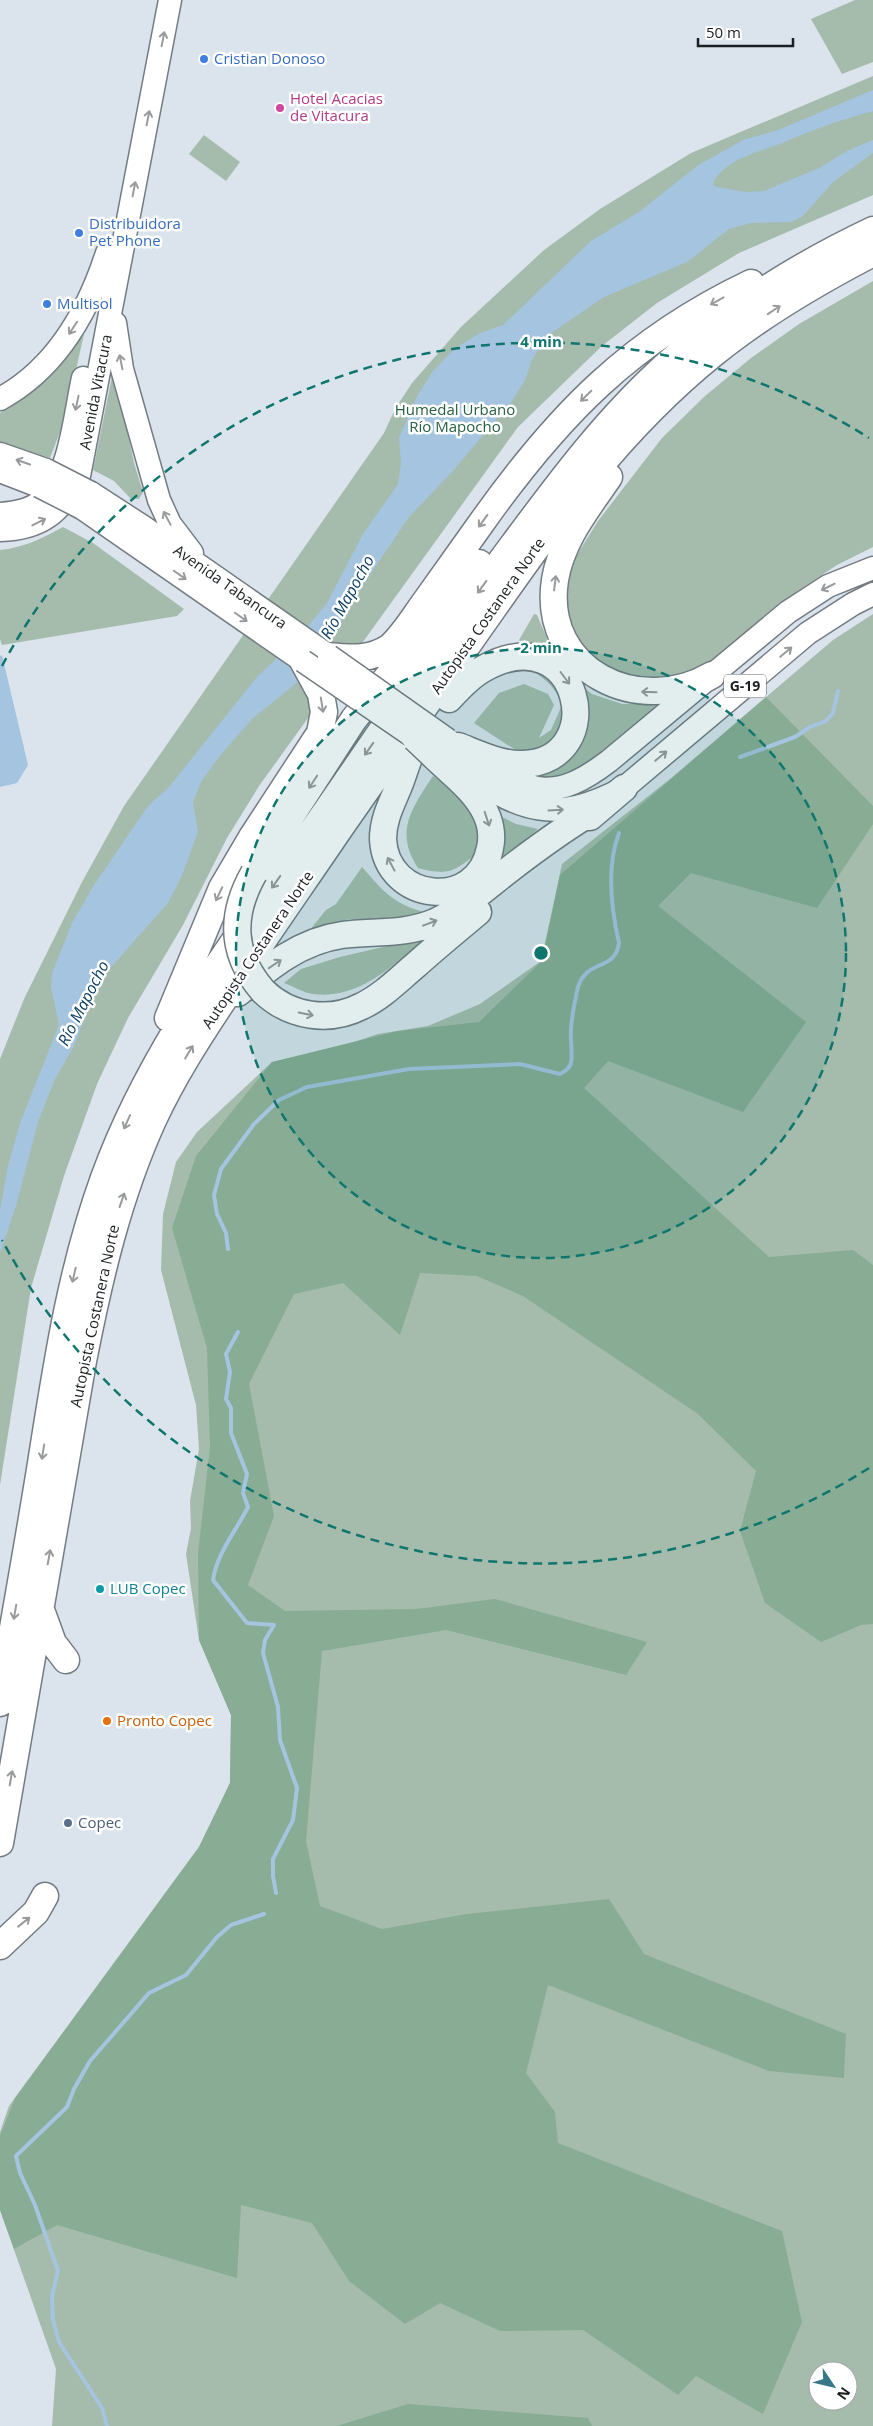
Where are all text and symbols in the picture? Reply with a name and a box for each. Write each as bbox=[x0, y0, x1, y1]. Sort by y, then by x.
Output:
scale bar bbox=[698, 15, 793, 47]
text: 50 m bbox=[706, 22, 741, 42]
one-way arrow bbox=[159, 31, 168, 47]
place label: Cristian Donoso bbox=[214, 48, 325, 68]
marker: Cristian Donoso bbox=[198, 53, 210, 65]
place label: Hotel Acacias de Vitacura bbox=[290, 88, 383, 125]
marker: Hotel Acacias de Vitacura bbox=[274, 102, 286, 114]
one-way arrow bbox=[143, 110, 153, 126]
one-way arrow bbox=[130, 182, 140, 198]
place label: Distribuidora Pet Phone bbox=[89, 213, 181, 250]
marker: Distribuidora Pet Phone bbox=[73, 227, 85, 239]
place label: Multisol bbox=[57, 293, 113, 313]
one-way arrow bbox=[710, 296, 724, 306]
marker: Multisol bbox=[41, 298, 53, 310]
one-way arrow bbox=[767, 305, 781, 315]
one-way arrow bbox=[68, 321, 78, 335]
text: 4 min bbox=[520, 331, 562, 351]
street label: Avenida Vitacura bbox=[74, 332, 116, 451]
one-way arrow bbox=[116, 355, 125, 371]
one-way arrow bbox=[580, 390, 592, 402]
one-way arrow bbox=[72, 395, 82, 411]
park label: Humedal Urbano Río Mapocho bbox=[395, 399, 515, 436]
one-way arrow bbox=[16, 457, 31, 466]
one-way arrow bbox=[162, 511, 171, 526]
one-way arrow bbox=[478, 514, 488, 528]
one-way arrow bbox=[32, 517, 47, 527]
street label: Autopista Costanera Norte bbox=[426, 533, 549, 697]
street label: Avenida Tabancura bbox=[170, 540, 291, 633]
water label: Río Mapocho bbox=[315, 551, 379, 643]
one-way arrow bbox=[173, 570, 187, 580]
one-way arrow bbox=[550, 576, 560, 592]
one-way arrow bbox=[477, 580, 488, 593]
one-way arrow bbox=[821, 583, 836, 592]
one-way arrow bbox=[234, 612, 248, 622]
text: 2 min bbox=[520, 637, 562, 657]
one-way arrow bbox=[779, 647, 792, 658]
one-way arrow bbox=[560, 671, 570, 685]
road number: G-19 bbox=[724, 674, 766, 698]
one-way arrow bbox=[641, 687, 658, 697]
one-way arrow bbox=[318, 696, 328, 712]
one-way arrow bbox=[364, 742, 374, 756]
one-way arrow bbox=[654, 751, 667, 762]
one-way arrow bbox=[308, 775, 318, 789]
one-way arrow bbox=[548, 805, 564, 814]
one-way arrow bbox=[483, 810, 493, 826]
one-way arrow bbox=[386, 856, 396, 871]
street label: Autopista Costanera Norte bbox=[197, 867, 318, 1032]
one-way arrow bbox=[271, 875, 281, 889]
one-way arrow bbox=[214, 886, 224, 901]
one-way arrow bbox=[422, 918, 437, 927]
centre of rings bbox=[532, 944, 550, 962]
water label: Río Mapocho bbox=[52, 957, 114, 1049]
one-way arrow bbox=[268, 959, 282, 969]
one-way arrow bbox=[297, 1009, 313, 1019]
one-way arrow bbox=[185, 1046, 195, 1060]
one-way arrow bbox=[122, 1114, 132, 1129]
one-way arrow bbox=[118, 1192, 128, 1208]
street label: Autopista Costanera Norte bbox=[65, 1223, 123, 1409]
one-way arrow bbox=[69, 1267, 78, 1283]
one-way arrow bbox=[37, 1444, 47, 1460]
one-way arrow bbox=[44, 1549, 54, 1565]
place label: LUB Copec bbox=[110, 1578, 186, 1598]
marker: LUB Copec bbox=[94, 1583, 106, 1595]
one-way arrow bbox=[10, 1604, 20, 1620]
place label: Pronto Copec bbox=[117, 1710, 212, 1730]
marker: Pronto Copec bbox=[101, 1715, 113, 1727]
one-way arrow bbox=[6, 1770, 16, 1786]
place label: Copec bbox=[78, 1812, 121, 1832]
marker: Copec bbox=[62, 1817, 74, 1829]
one-way arrow bbox=[18, 1917, 31, 1928]
north arrow bbox=[808, 2361, 858, 2411]
text: N bbox=[833, 2384, 855, 2404]

